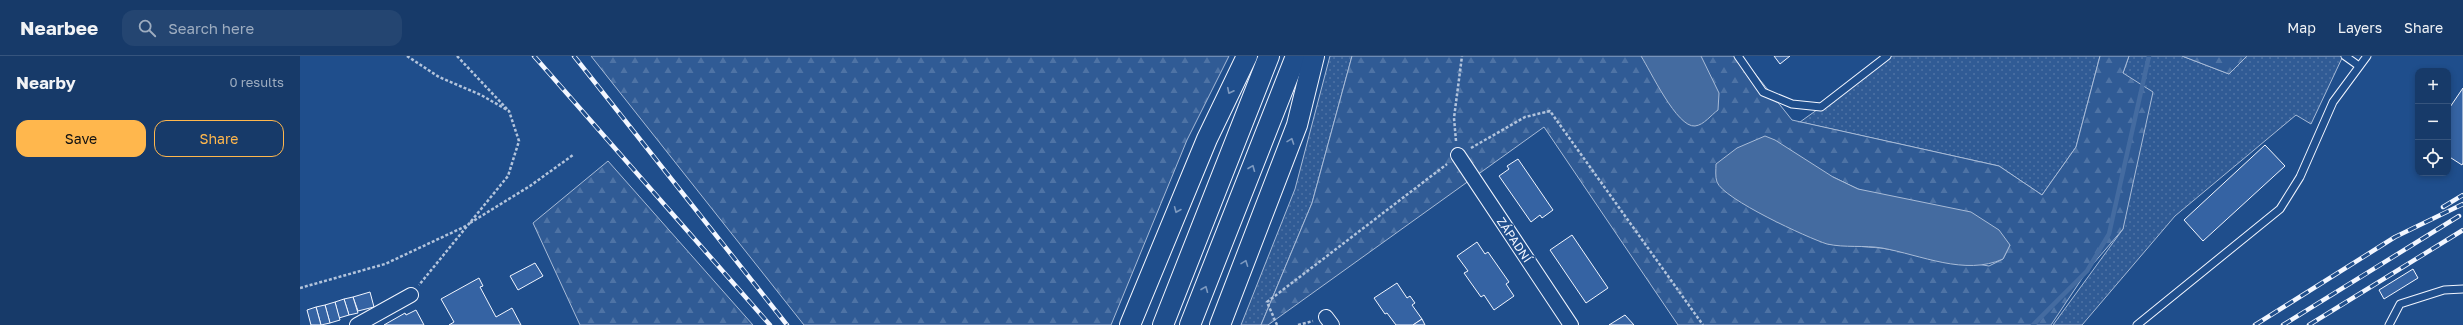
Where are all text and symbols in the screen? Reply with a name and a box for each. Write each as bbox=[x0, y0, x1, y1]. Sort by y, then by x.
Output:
search box bbox=[122, 10, 402, 46]
text: Nearbee bbox=[20, 16, 98, 39]
icon: search bbox=[136, 17, 158, 39]
text: Search here bbox=[168, 19, 254, 37]
text: Map bbox=[2287, 19, 2316, 36]
text: Layers bbox=[2338, 19, 2382, 36]
text: Share bbox=[2404, 19, 2443, 36]
map controls bbox=[2415, 68, 2451, 176]
button: + bbox=[2415, 68, 2451, 104]
text: Nearby bbox=[16, 72, 76, 93]
text: 0 results bbox=[229, 74, 284, 90]
one-way arrow bbox=[1227, 87, 1235, 94]
button: − bbox=[2415, 104, 2451, 140]
button: Save bbox=[16, 120, 146, 157]
button: Share bbox=[154, 120, 284, 157]
one-way arrow bbox=[1287, 138, 1295, 145]
button: locate bbox=[2415, 140, 2451, 176]
one-way arrow bbox=[1248, 164, 1256, 171]
one-way arrow bbox=[1174, 205, 1182, 213]
street label: ZÁPADNÍ bbox=[1494, 214, 1536, 266]
one-way arrow bbox=[1240, 259, 1248, 266]
one-way arrow bbox=[1200, 285, 1208, 292]

